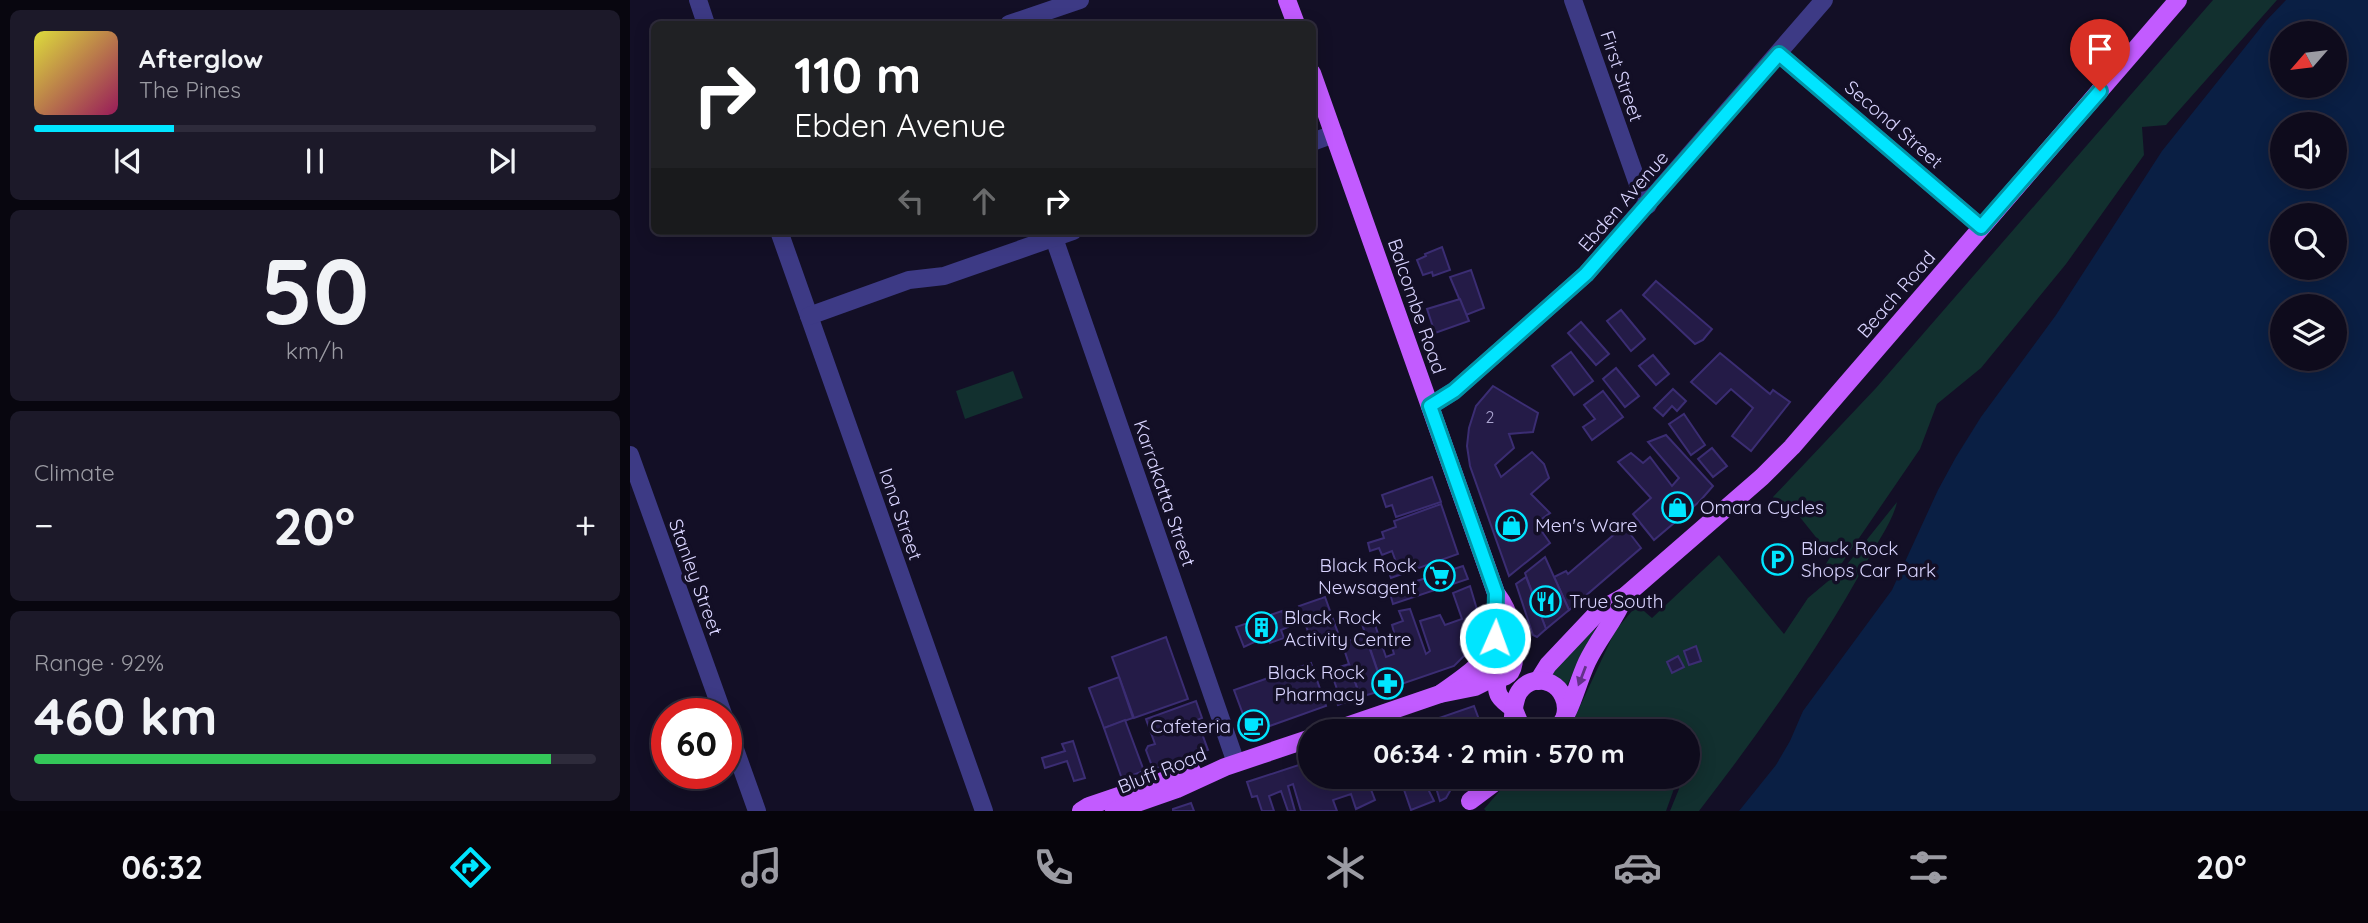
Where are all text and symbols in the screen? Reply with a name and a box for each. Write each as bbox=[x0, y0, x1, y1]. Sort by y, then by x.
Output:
pin bbox=[2070, 19, 2130, 91]
north arrow bbox=[2270, 21, 2347, 98]
map controls bbox=[2270, 21, 2347, 371]
street label: First Street bbox=[1595, 27, 1649, 125]
icon: arrive bbox=[2081, 30, 2119, 68]
text: Afterglow bbox=[139, 42, 263, 75]
text: 110 m bbox=[794, 44, 921, 105]
icon: right bbox=[679, 49, 770, 140]
text: The Pines bbox=[139, 75, 241, 104]
street label: Second Street bbox=[1840, 75, 1948, 173]
text: Ebden Avenue bbox=[794, 105, 1006, 145]
button: sound bbox=[2270, 112, 2347, 189]
icon: previous bbox=[109, 142, 147, 180]
icon: pause bbox=[296, 142, 334, 180]
icon: next bbox=[483, 142, 521, 180]
street label: Ebden Avenue bbox=[1573, 146, 1673, 256]
icon: left bbox=[892, 182, 930, 220]
icon: ahead bbox=[965, 182, 1003, 220]
icon: right bbox=[1038, 182, 1076, 220]
button: search bbox=[2270, 203, 2347, 280]
text: 50 bbox=[261, 233, 369, 347]
street label: Balcombe Road bbox=[1383, 235, 1451, 377]
street label: Beach Road bbox=[1852, 246, 1940, 342]
button: layers bbox=[2270, 294, 2347, 371]
text: km/h bbox=[286, 336, 344, 365]
house number: 2 bbox=[1486, 407, 1495, 427]
street label: Karrakatta Street bbox=[1129, 417, 1201, 569]
text: Climate bbox=[34, 458, 115, 487]
street label: Iona Street bbox=[874, 465, 928, 563]
shop icon: Omara Cycles bbox=[1660, 490, 1694, 524]
text: 20° bbox=[273, 493, 355, 558]
place label: Omara Cycles bbox=[1700, 495, 1824, 519]
text: − bbox=[34, 501, 54, 549]
text: + bbox=[575, 501, 596, 549]
shop icon: Men's Ware bbox=[1495, 508, 1529, 542]
place label: Men's Ware bbox=[1535, 513, 1638, 537]
street label: Stanley Street bbox=[664, 515, 728, 639]
place label: Black Rock Shops Car Park bbox=[1801, 536, 1936, 582]
parking icon: Black Rock Shops Car Park bbox=[1761, 542, 1795, 576]
place label: Black Rock Newsagent bbox=[1318, 553, 1417, 599]
supermarket icon: Black Rock Newsagent bbox=[1423, 559, 1457, 593]
restaurant icon: True South bbox=[1529, 584, 1563, 618]
place label: True South bbox=[1569, 589, 1664, 613]
position arrow bbox=[1458, 601, 1532, 675]
place label: Black Rock Activity Centre bbox=[1284, 605, 1411, 651]
building icon: Black Rock Activity Centre bbox=[1244, 611, 1278, 645]
text: Range · 92% bbox=[34, 648, 164, 677]
place label: Black Rock Pharmacy bbox=[1267, 660, 1365, 706]
one-way arrow bbox=[1576, 665, 1587, 686]
pharmacy icon: Black Rock Pharmacy bbox=[1371, 666, 1405, 700]
text: 460 km bbox=[34, 683, 217, 748]
speed limit sign: 60 bbox=[651, 698, 742, 789]
cafe icon: Cafeteria bbox=[1237, 709, 1271, 743]
place label: Cafeteria bbox=[1150, 714, 1231, 738]
text: 06:34 · 2 min · 570 m bbox=[1373, 737, 1625, 770]
street label: Bluff Road bbox=[1114, 741, 1210, 799]
icon: directions bbox=[446, 843, 495, 892]
icon: music bbox=[737, 843, 786, 892]
icon: phone bbox=[1029, 843, 1078, 892]
icon: climate bbox=[1321, 843, 1370, 892]
icon: car bbox=[1613, 843, 1662, 892]
icon: filters bbox=[1904, 843, 1953, 892]
text: 06:32 bbox=[121, 847, 203, 887]
text: 20° bbox=[2196, 847, 2247, 887]

